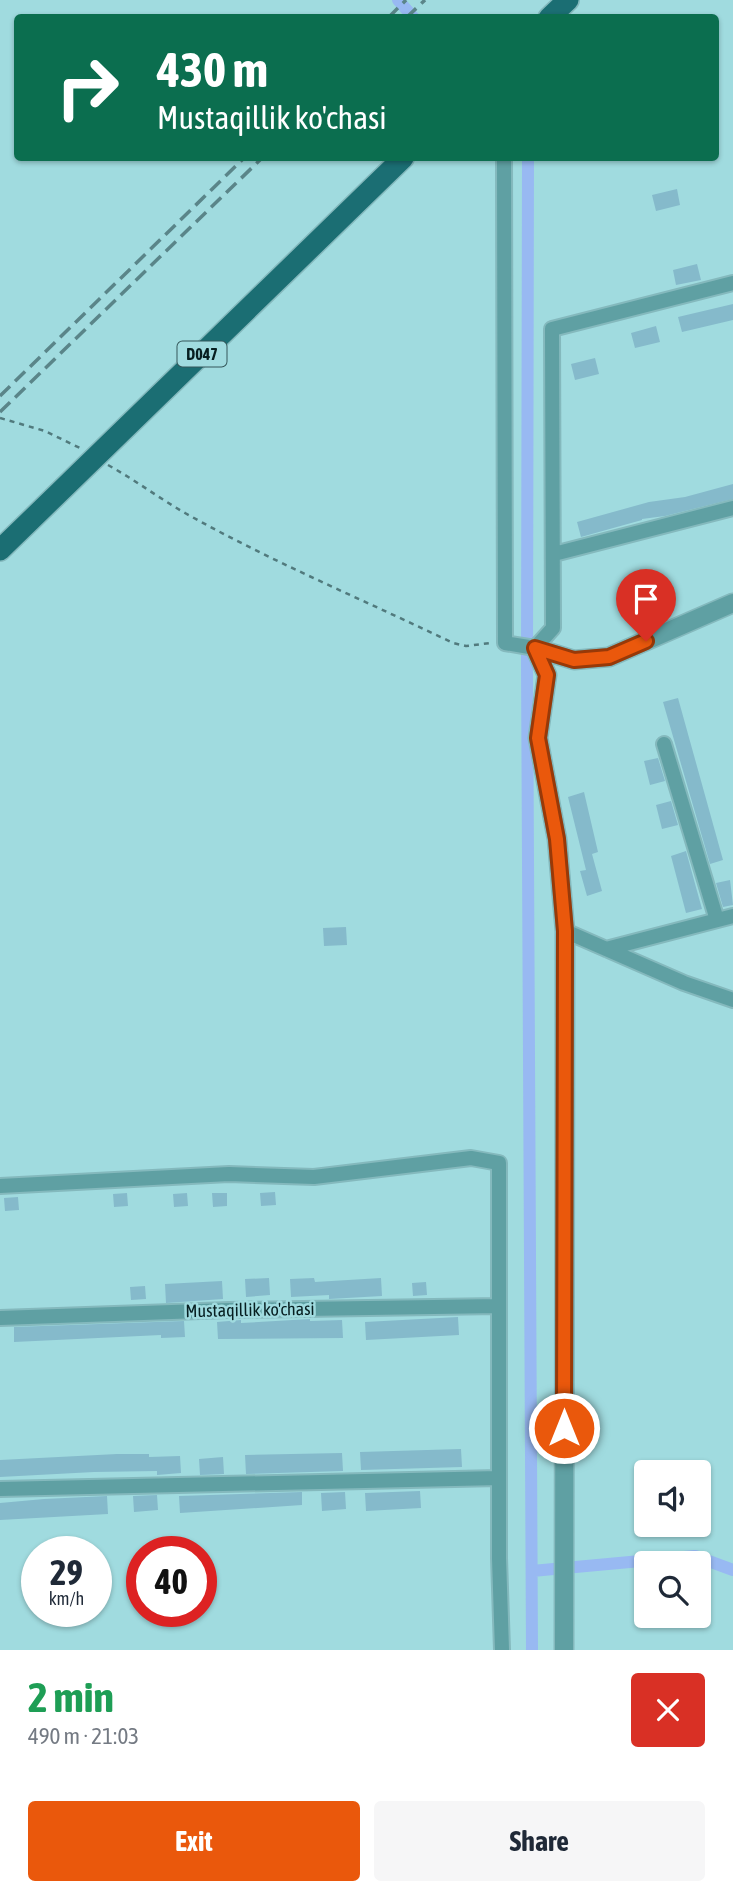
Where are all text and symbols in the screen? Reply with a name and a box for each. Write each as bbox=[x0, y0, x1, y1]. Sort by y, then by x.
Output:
text: 430 m bbox=[157, 41, 268, 97]
icon: right bbox=[42, 42, 133, 133]
text: Mustaqillik ko'chasi bbox=[157, 99, 387, 136]
road number: D047 bbox=[178, 342, 227, 366]
pin bbox=[616, 569, 676, 641]
icon: arrive bbox=[627, 580, 665, 618]
street label: Mustaqillik ko'chasi bbox=[185, 1298, 315, 1321]
position arrow bbox=[527, 1391, 601, 1465]
map controls bbox=[634, 1460, 711, 1628]
button: sound bbox=[634, 1460, 711, 1537]
speed limit sign: 40 bbox=[126, 1536, 217, 1627]
button: search bbox=[634, 1551, 711, 1628]
text: 29 bbox=[50, 1552, 83, 1592]
text: km/h bbox=[49, 1588, 84, 1609]
text: 2 min bbox=[28, 1673, 114, 1721]
button: close bbox=[631, 1673, 705, 1747]
text: 490 m · 21:03 bbox=[28, 1723, 139, 1749]
button: Exit bbox=[28, 1801, 360, 1881]
button: Share bbox=[374, 1801, 705, 1881]

